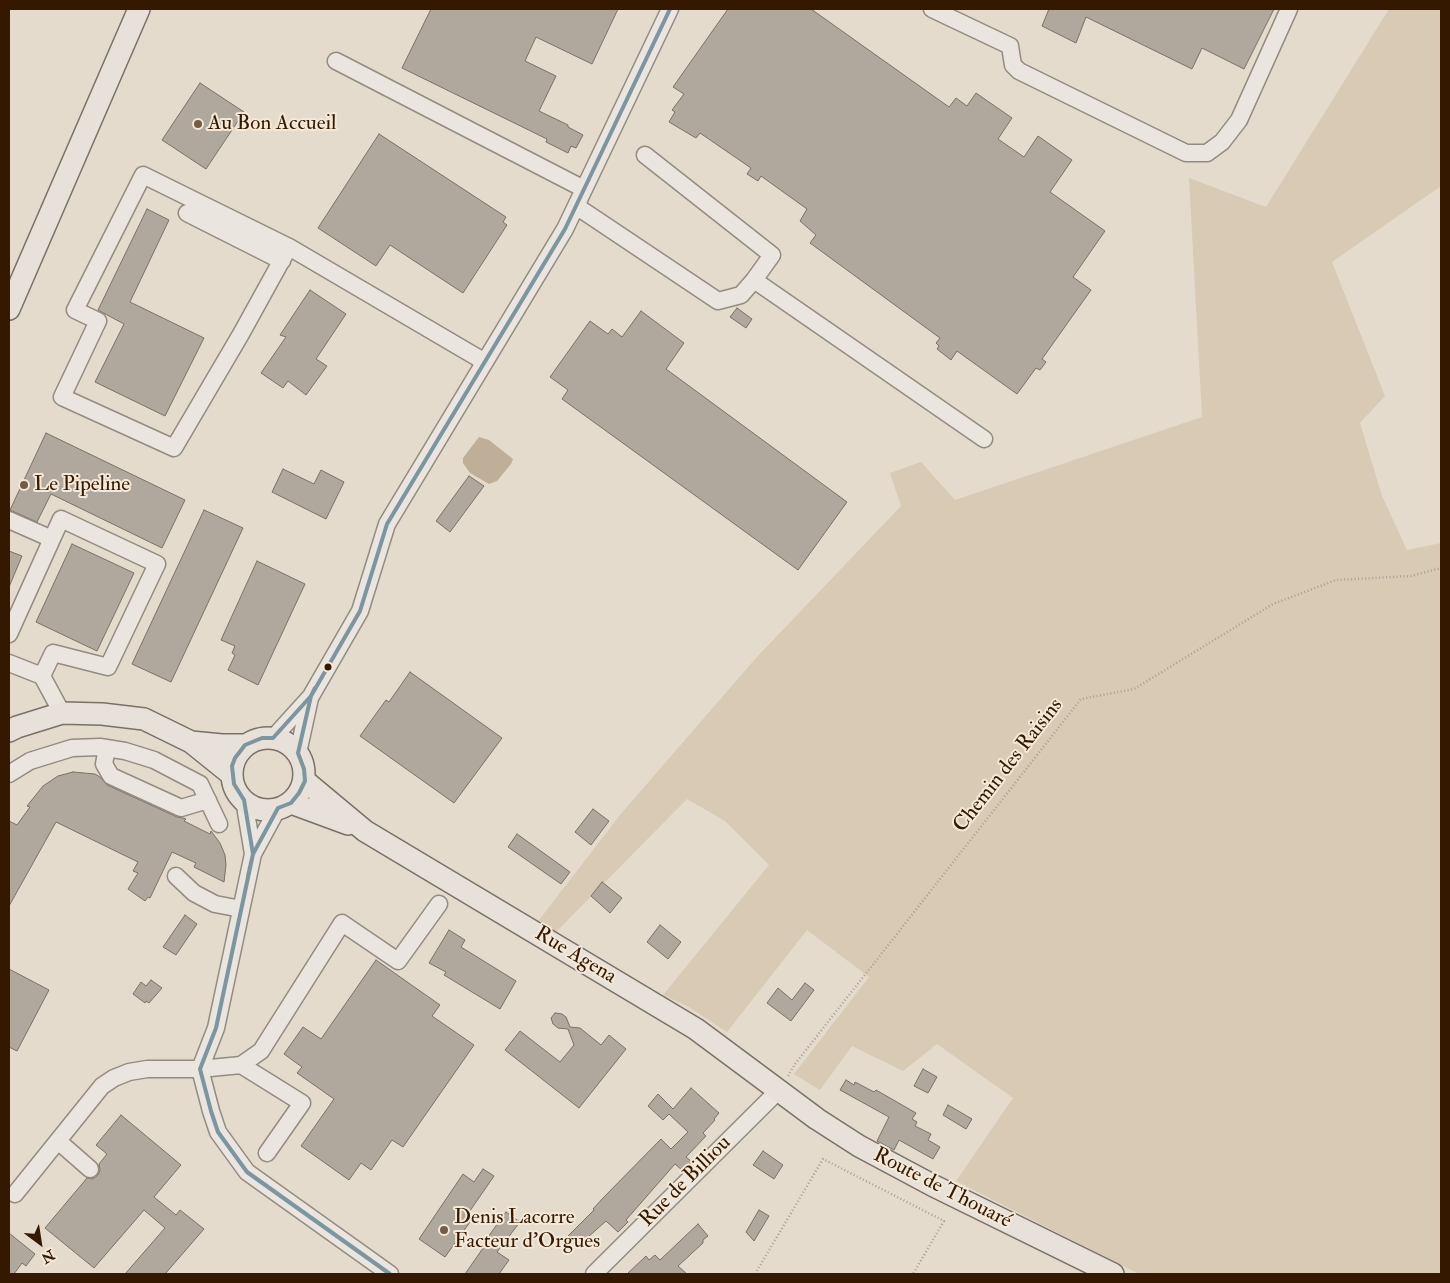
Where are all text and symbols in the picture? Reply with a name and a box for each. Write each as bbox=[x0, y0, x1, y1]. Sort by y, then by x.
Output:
place label: Au Bon Accueil bbox=[208, 111, 336, 137]
marker: Au Bon Accueil bbox=[192, 118, 204, 130]
place label: Le Pipeline bbox=[34, 472, 130, 498]
marker: Le Pipeline bbox=[18, 479, 30, 491]
unlabelled marker bbox=[323, 662, 333, 672]
street label: Chemin des Raisins bbox=[949, 694, 1069, 838]
street label: Rue Agena bbox=[530, 922, 620, 990]
street label: Rue de Billiou bbox=[635, 1131, 737, 1233]
street label: Route de Thouaré bbox=[869, 1143, 1015, 1235]
place label: Denis Lacorre Facteur d'Orgues bbox=[454, 1205, 600, 1255]
north arrow bbox=[15, 1218, 65, 1268]
marker: Denis Lacorre Facteur d'Orgues bbox=[438, 1224, 450, 1236]
text: N bbox=[38, 1246, 58, 1267]

